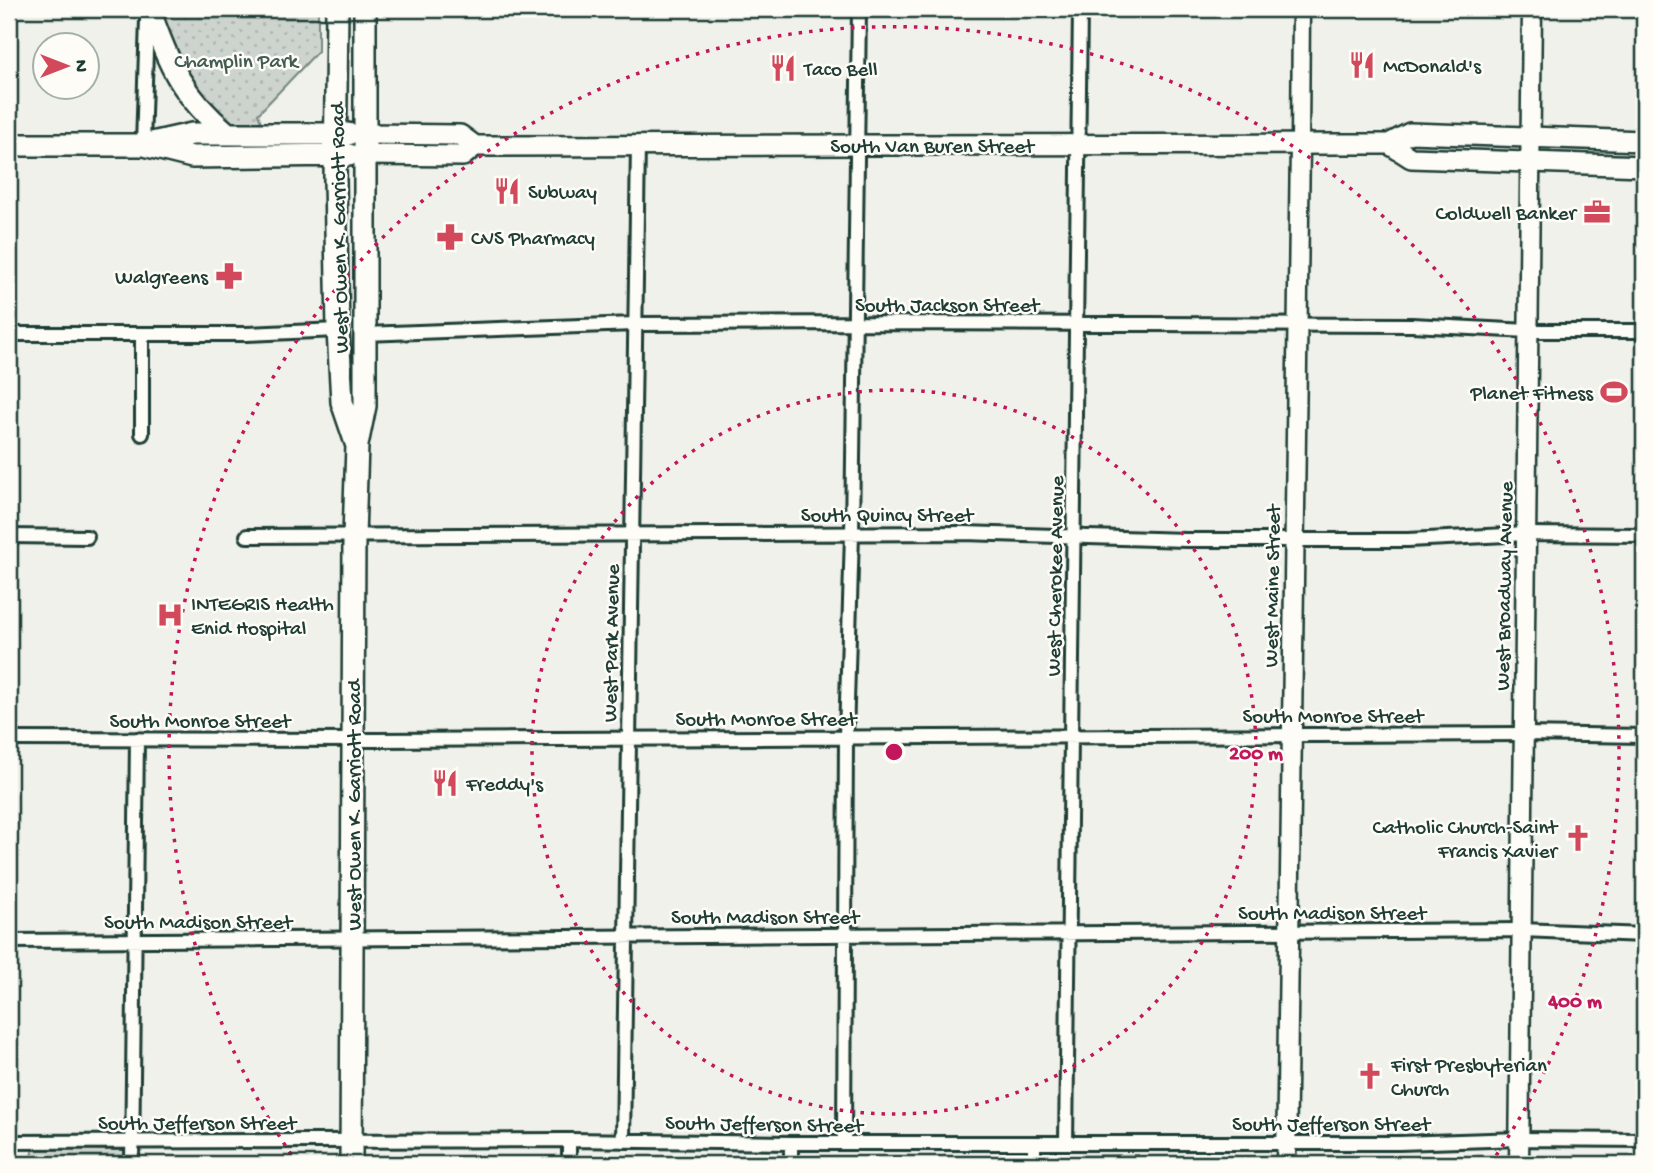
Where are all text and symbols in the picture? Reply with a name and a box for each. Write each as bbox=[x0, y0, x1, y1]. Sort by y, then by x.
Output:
north arrow bbox=[32, 32, 102, 102]
restaurant icon: McDonald's bbox=[1347, 50, 1377, 80]
park label: Champlin Park bbox=[174, 51, 301, 76]
restaurant icon: Taco Bell bbox=[768, 53, 798, 83]
place label: McDonald's bbox=[1383, 56, 1482, 81]
place label: Taco Bell bbox=[803, 59, 878, 84]
text: N bbox=[68, 60, 91, 72]
street label: West Owen K. Garriott Road bbox=[327, 101, 356, 354]
street label: South Van Buren Street bbox=[830, 136, 1036, 161]
restaurant icon: Subway bbox=[492, 176, 522, 206]
place label: Subway bbox=[528, 182, 597, 207]
office icon: Coldwell Banker bbox=[1582, 197, 1612, 227]
place label: Coldwell Banker bbox=[1435, 203, 1578, 228]
pharmacy icon: CVS Pharmacy bbox=[435, 222, 465, 252]
place label: CVS Pharmacy bbox=[471, 228, 595, 253]
pharmacy icon: Walgreens bbox=[214, 261, 244, 291]
place label: Walgreens bbox=[115, 267, 209, 292]
street label: South Jackson Street bbox=[855, 295, 1042, 320]
sports icon: Planet Fitness bbox=[1599, 377, 1629, 407]
place label: Planet Fitness bbox=[1470, 383, 1594, 408]
street label: West Cherokee Avenue bbox=[1043, 474, 1072, 677]
street label: West Broadway Avenue bbox=[1492, 480, 1521, 691]
street label: West Maine Street bbox=[1261, 502, 1288, 668]
street label: South Quincy Street bbox=[801, 505, 976, 530]
street label: West Park Avenue bbox=[600, 563, 627, 722]
place label: INTEGRIS Health Enid Hospital bbox=[191, 594, 334, 643]
hospital icon: INTEGRIS Health Enid Hospital bbox=[155, 600, 185, 630]
street label: West Owen K. Garriott Road bbox=[344, 678, 369, 931]
street label: South Monroe Street bbox=[1243, 706, 1426, 731]
street label: South Monroe Street bbox=[676, 709, 859, 734]
street label: South Monroe Street bbox=[110, 711, 293, 736]
centre of rings bbox=[882, 740, 906, 764]
text: 200 m bbox=[1229, 743, 1283, 768]
restaurant icon: Freddy's bbox=[430, 768, 460, 798]
place label: Freddy's bbox=[465, 774, 544, 799]
place label: Catholic Church-Saint Francis Xavier bbox=[1372, 817, 1559, 866]
church icon: Catholic Church-Saint Francis Xavier bbox=[1563, 823, 1593, 853]
street label: South Madison Street bbox=[1238, 903, 1428, 928]
street label: South Madison Street bbox=[671, 907, 861, 932]
street label: South Madison Street bbox=[104, 912, 294, 937]
text: 400 m bbox=[1547, 991, 1602, 1016]
place label: First Presbyterian Church bbox=[1390, 1055, 1547, 1104]
church icon: First Presbyterian Church bbox=[1355, 1061, 1385, 1091]
street label: South Jefferson Street bbox=[665, 1112, 866, 1141]
street label: South Jefferson Street bbox=[98, 1113, 298, 1138]
street label: South Jefferson Street bbox=[1232, 1114, 1432, 1139]

